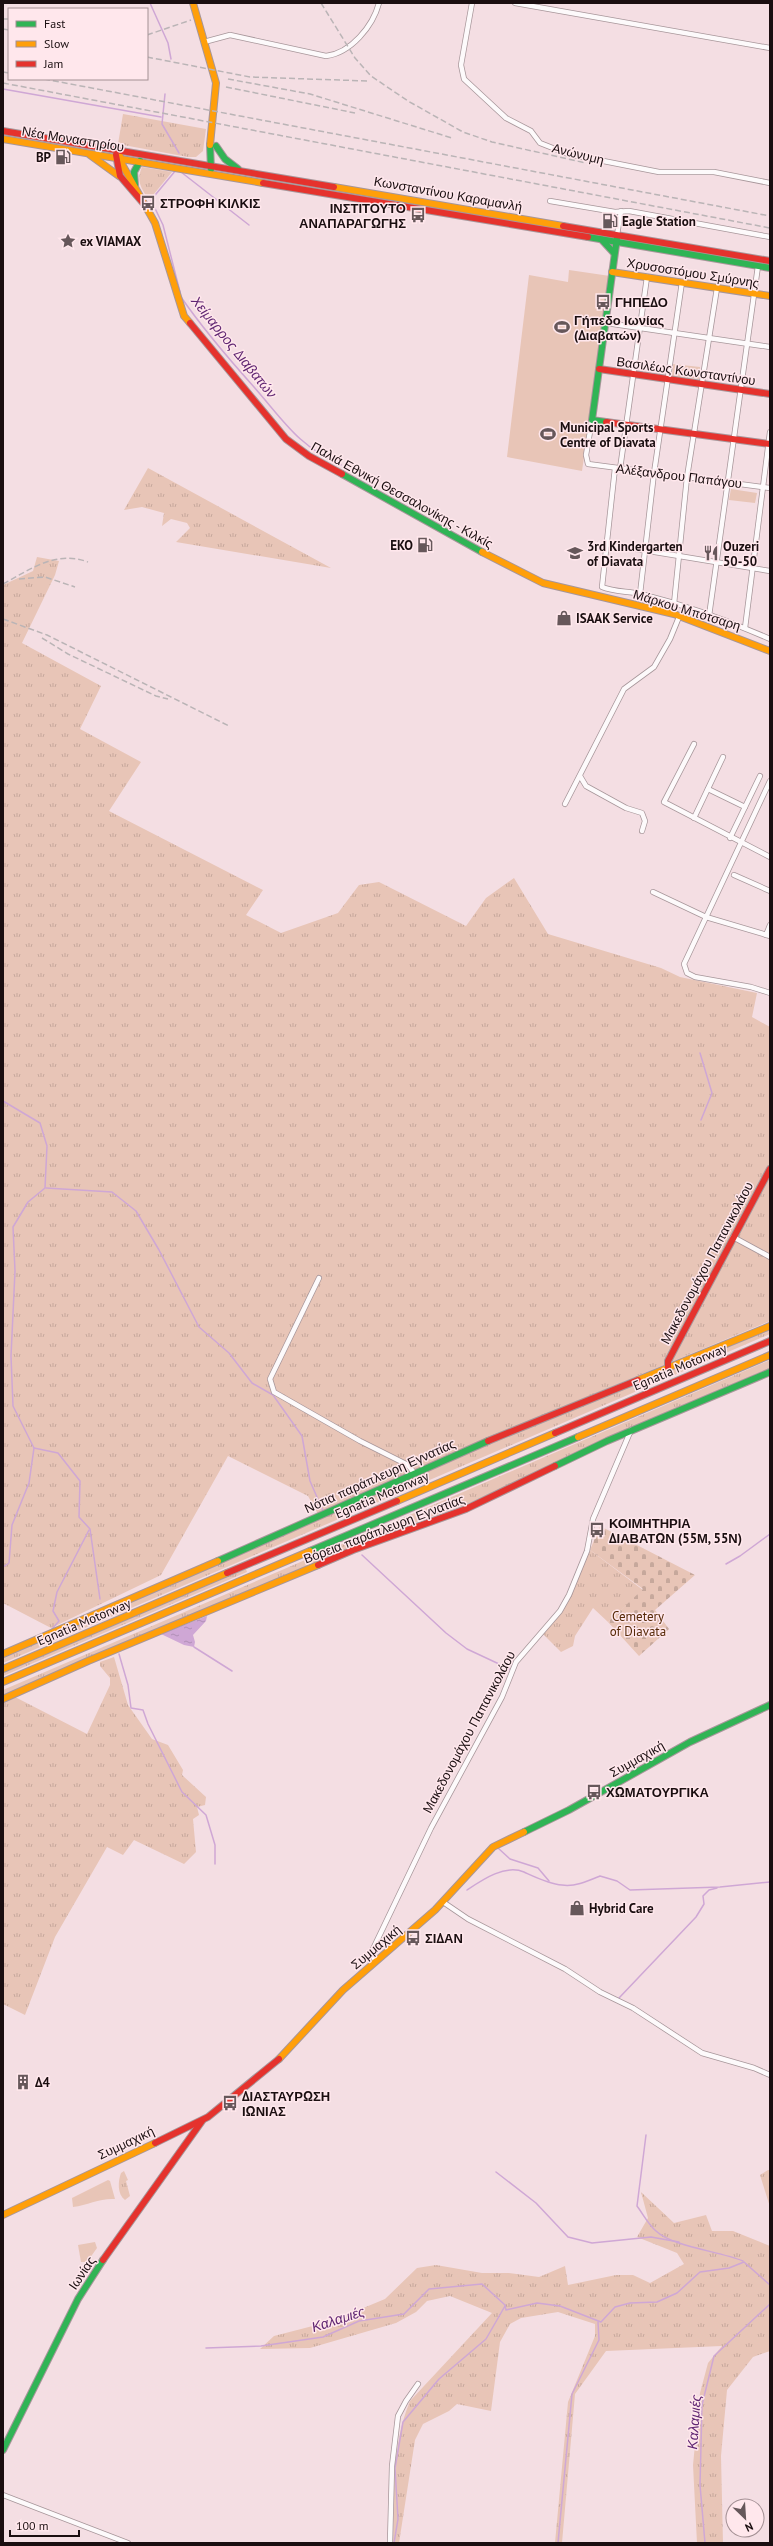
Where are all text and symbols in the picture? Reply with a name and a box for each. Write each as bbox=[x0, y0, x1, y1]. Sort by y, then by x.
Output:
legend bbox=[8, 8, 148, 80]
text: Fast bbox=[44, 16, 65, 31]
text: Slow bbox=[44, 36, 69, 51]
text: Jam bbox=[43, 56, 63, 71]
street label: Νέα Μοναστηρίου bbox=[21, 123, 125, 155]
street label: Ανώνυμη bbox=[550, 139, 606, 169]
fuel station icon: BP bbox=[54, 148, 72, 166]
place label: BP bbox=[36, 149, 52, 166]
street label: Κωνσταντίνου Καραμανλή bbox=[372, 173, 524, 215]
bus stop icon: ΣΤΡΟΦΗ ΚΙΛΚΙΣ bbox=[139, 194, 157, 212]
place label: ΣΤΡΟΦΗ ΚΙΛΚΙΣ bbox=[160, 195, 261, 212]
place label: ΙΝΣΤΙΤΟΥΤΟ ΑΝΑΠΑΡΑΓΩΓΗΣ bbox=[299, 200, 406, 232]
bus stop icon: ΙΝΣΤΙΤΟΥΤΟ ΑΝΑΠΑΡΑΓΩΓΗΣ bbox=[409, 206, 427, 224]
fuel station icon: Eagle Station bbox=[601, 212, 619, 230]
place label: Eagle Station bbox=[622, 213, 696, 230]
place icon: ex VIAMAX bbox=[59, 232, 77, 250]
place label: ex VIAMAX bbox=[80, 233, 142, 250]
street label: Χρυσοστόμου Σμύρνης bbox=[626, 254, 760, 292]
water label: Χείμαρρος Διαβατών bbox=[187, 291, 281, 402]
bus stop icon: ΓΗΠΕΔΟ bbox=[594, 293, 612, 311]
place label: ΓΗΠΕΔΟ bbox=[615, 294, 668, 311]
place label: Γήπεδο Ιωνίας (Διαβατών) bbox=[574, 312, 665, 344]
sports icon: Γήπεδο Ιωνίας (Διαβατών) bbox=[553, 318, 571, 336]
street label: Βασιλέως Κωνσταντίνου bbox=[615, 353, 757, 389]
place label: Municipal Sports Centre of Diavata bbox=[560, 419, 656, 451]
sports icon: Municipal Sports Centre of Diavata bbox=[539, 425, 557, 443]
street label: Παλιά Εθνική Θεσσαλονίκης - Κιλκίς bbox=[308, 438, 496, 552]
street label: Αλέξανδρου Παπάγου bbox=[615, 460, 743, 492]
fuel station icon: EKO bbox=[416, 536, 434, 554]
place label: EKO bbox=[390, 537, 413, 554]
place label: 3rd Kindergarten of Diavata bbox=[587, 538, 683, 570]
place label: Ouzeri 50-50 bbox=[723, 538, 759, 570]
school or university icon: 3rd Kindergarten of Diavata bbox=[566, 544, 584, 562]
restaurant icon: Ouzeri 50-50 bbox=[702, 544, 720, 562]
street label: Μάρκου Μπότσαρη bbox=[631, 586, 743, 634]
shop icon: ISAAK Service bbox=[555, 609, 573, 627]
place label: ISAAK Service bbox=[576, 610, 653, 627]
street label: Μακεδονομάχου Παπανικολάου bbox=[657, 1179, 757, 1347]
street label: Egnatia Motorway bbox=[631, 1340, 729, 1394]
street label: Νότια παράπλευρη Εγνατίας bbox=[302, 1435, 458, 1517]
street label: Egnatia Motorway bbox=[333, 1468, 431, 1522]
street label: Βόρεια παράπλευρη Εγνατίας bbox=[301, 1490, 467, 1568]
place label: ΚΟΙΜΗΤΗΡΙΑ ΔΙΑΒΑΤΩΝ (55Μ, 55Ν) bbox=[609, 1515, 742, 1547]
bus stop icon: ΚΟΙΜΗΤΗΡΙΑ ΔΙΑΒΑΤΩΝ (55Μ, 55Ν) bbox=[588, 1521, 606, 1539]
street label: Egnatia Motorway bbox=[35, 1595, 133, 1649]
park label: Cemetery of Diavata bbox=[610, 1608, 666, 1640]
street label: Μακεδονομάχου Παπανικολάου bbox=[419, 1648, 519, 1816]
street label: Συμμαχική bbox=[606, 1737, 668, 1781]
bus stop icon: ΧΩΜΑΤΟΥΡΓΙΚΑ bbox=[585, 1783, 603, 1801]
place label: ΧΩΜΑΤΟΥΡΓΙΚΑ bbox=[606, 1784, 710, 1801]
shop icon: Hybrid Care bbox=[568, 1899, 586, 1917]
place label: Hybrid Care bbox=[589, 1900, 654, 1917]
street label: Συμμαχική bbox=[347, 1921, 405, 1973]
bus stop icon: ΣΙΔΑΝ bbox=[404, 1929, 422, 1947]
place label: ΣΙΔΑΝ bbox=[425, 1930, 463, 1947]
building icon: Δ4 bbox=[14, 2073, 32, 2091]
place label: Δ4 bbox=[35, 2074, 51, 2091]
place label: ΔΙΑΣΤΑΥΡΩΣΗ ΙΩΝΙΑΣ bbox=[242, 2088, 330, 2120]
bus stop icon: ΔΙΑΣΤΑΥΡΩΣΗ ΙΩΝΙΑΣ bbox=[221, 2094, 239, 2112]
street label: Συμμαχική bbox=[95, 2123, 157, 2163]
street label: Ιωνίας bbox=[65, 2253, 99, 2293]
water label: Καλαμιές bbox=[309, 2302, 367, 2336]
water label: Καλαμιές bbox=[683, 2394, 705, 2450]
north arrow bbox=[725, 2498, 765, 2538]
scale bar bbox=[10, 2512, 79, 2538]
text: 100 m bbox=[16, 2518, 49, 2533]
text: N bbox=[743, 2519, 755, 2535]

